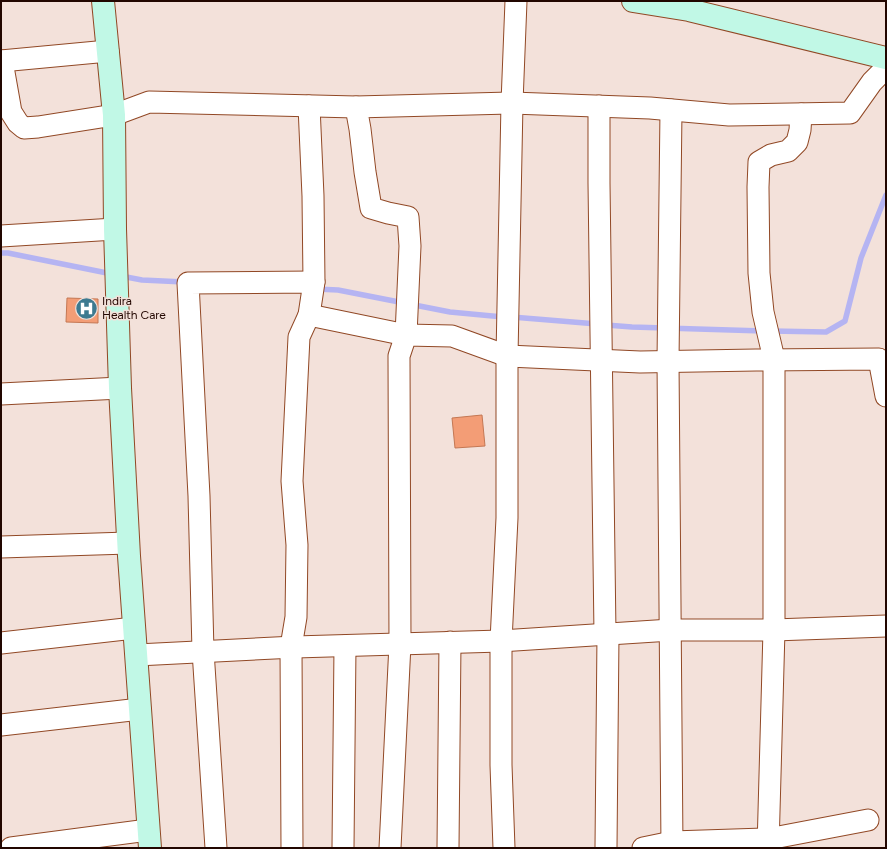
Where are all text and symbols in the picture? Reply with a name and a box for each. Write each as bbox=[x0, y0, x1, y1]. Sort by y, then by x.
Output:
place label: Indira Health Care bbox=[102, 294, 166, 322]
hospital icon: Indira Health Care bbox=[73, 295, 99, 321]

